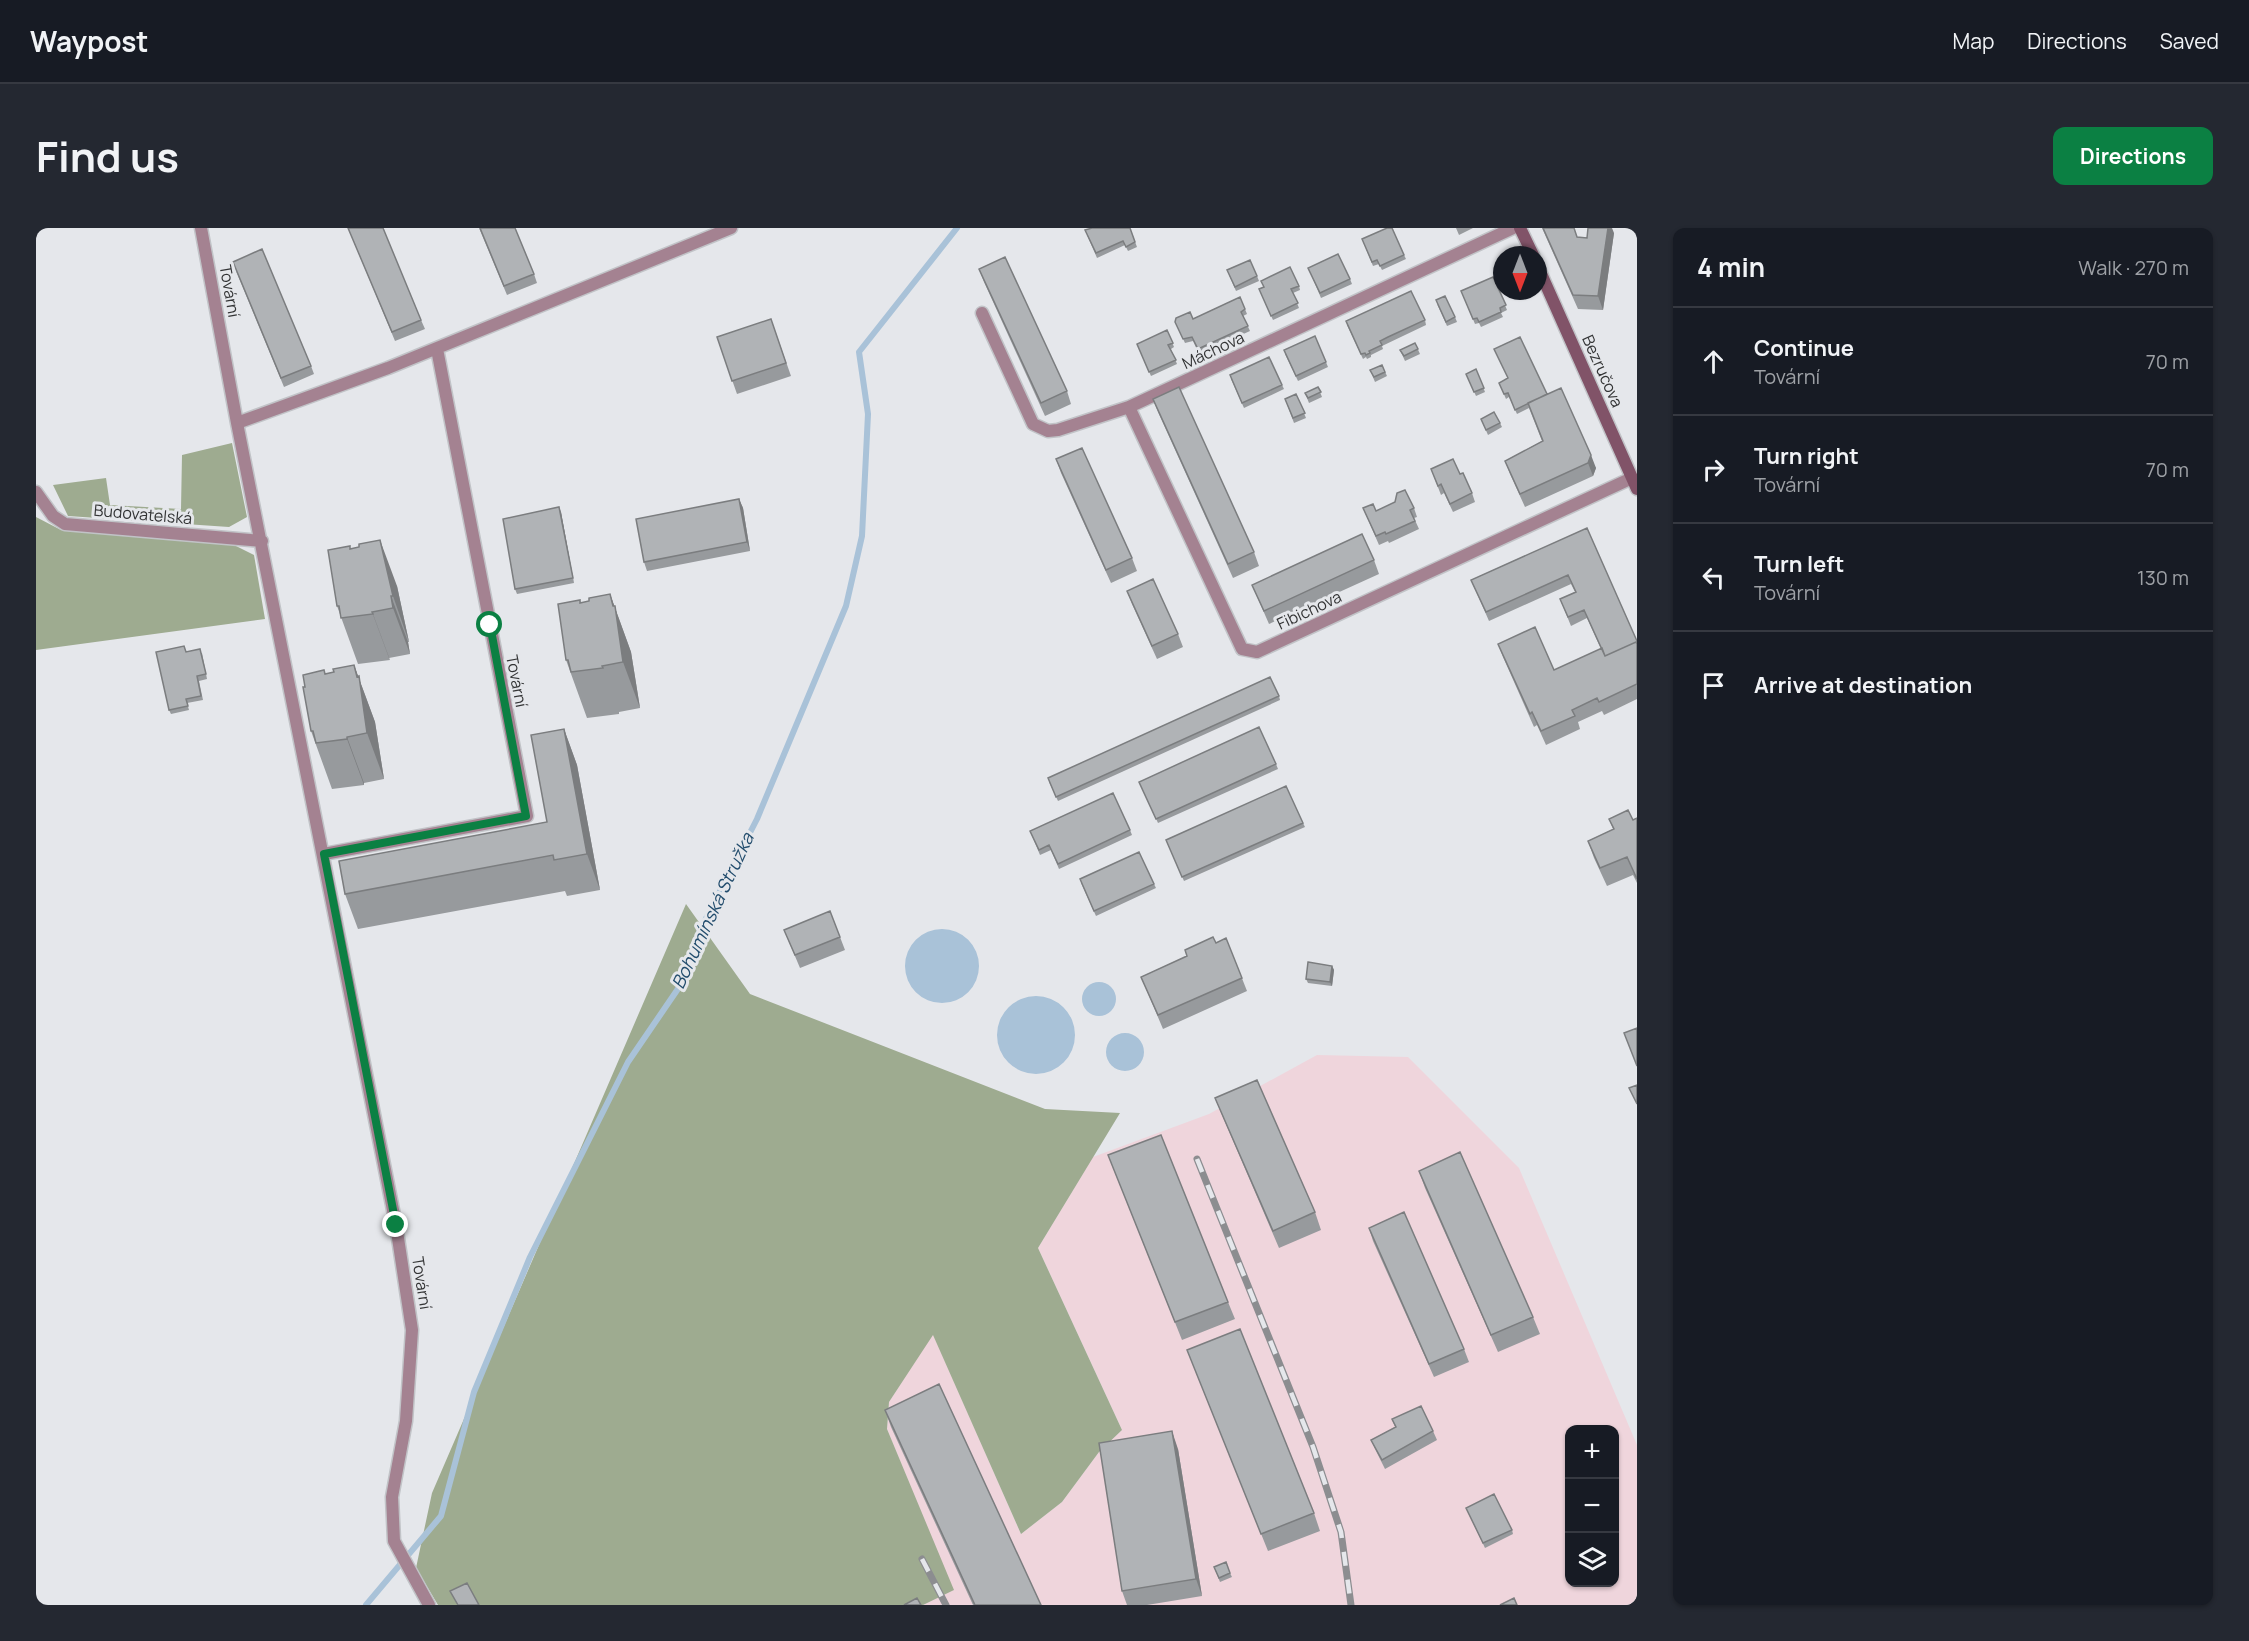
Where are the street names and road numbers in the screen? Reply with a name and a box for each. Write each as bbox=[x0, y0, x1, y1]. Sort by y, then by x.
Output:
street label: Tovární bbox=[215, 263, 245, 319]
street label: Máchova bbox=[1178, 326, 1248, 374]
street label: Bezručova bbox=[1577, 331, 1629, 411]
street label: Budovatelská bbox=[93, 499, 193, 529]
street label: Fibichova bbox=[1273, 585, 1345, 635]
street label: Tovární bbox=[501, 653, 533, 709]
street label: Tovární bbox=[407, 1255, 437, 1311]

